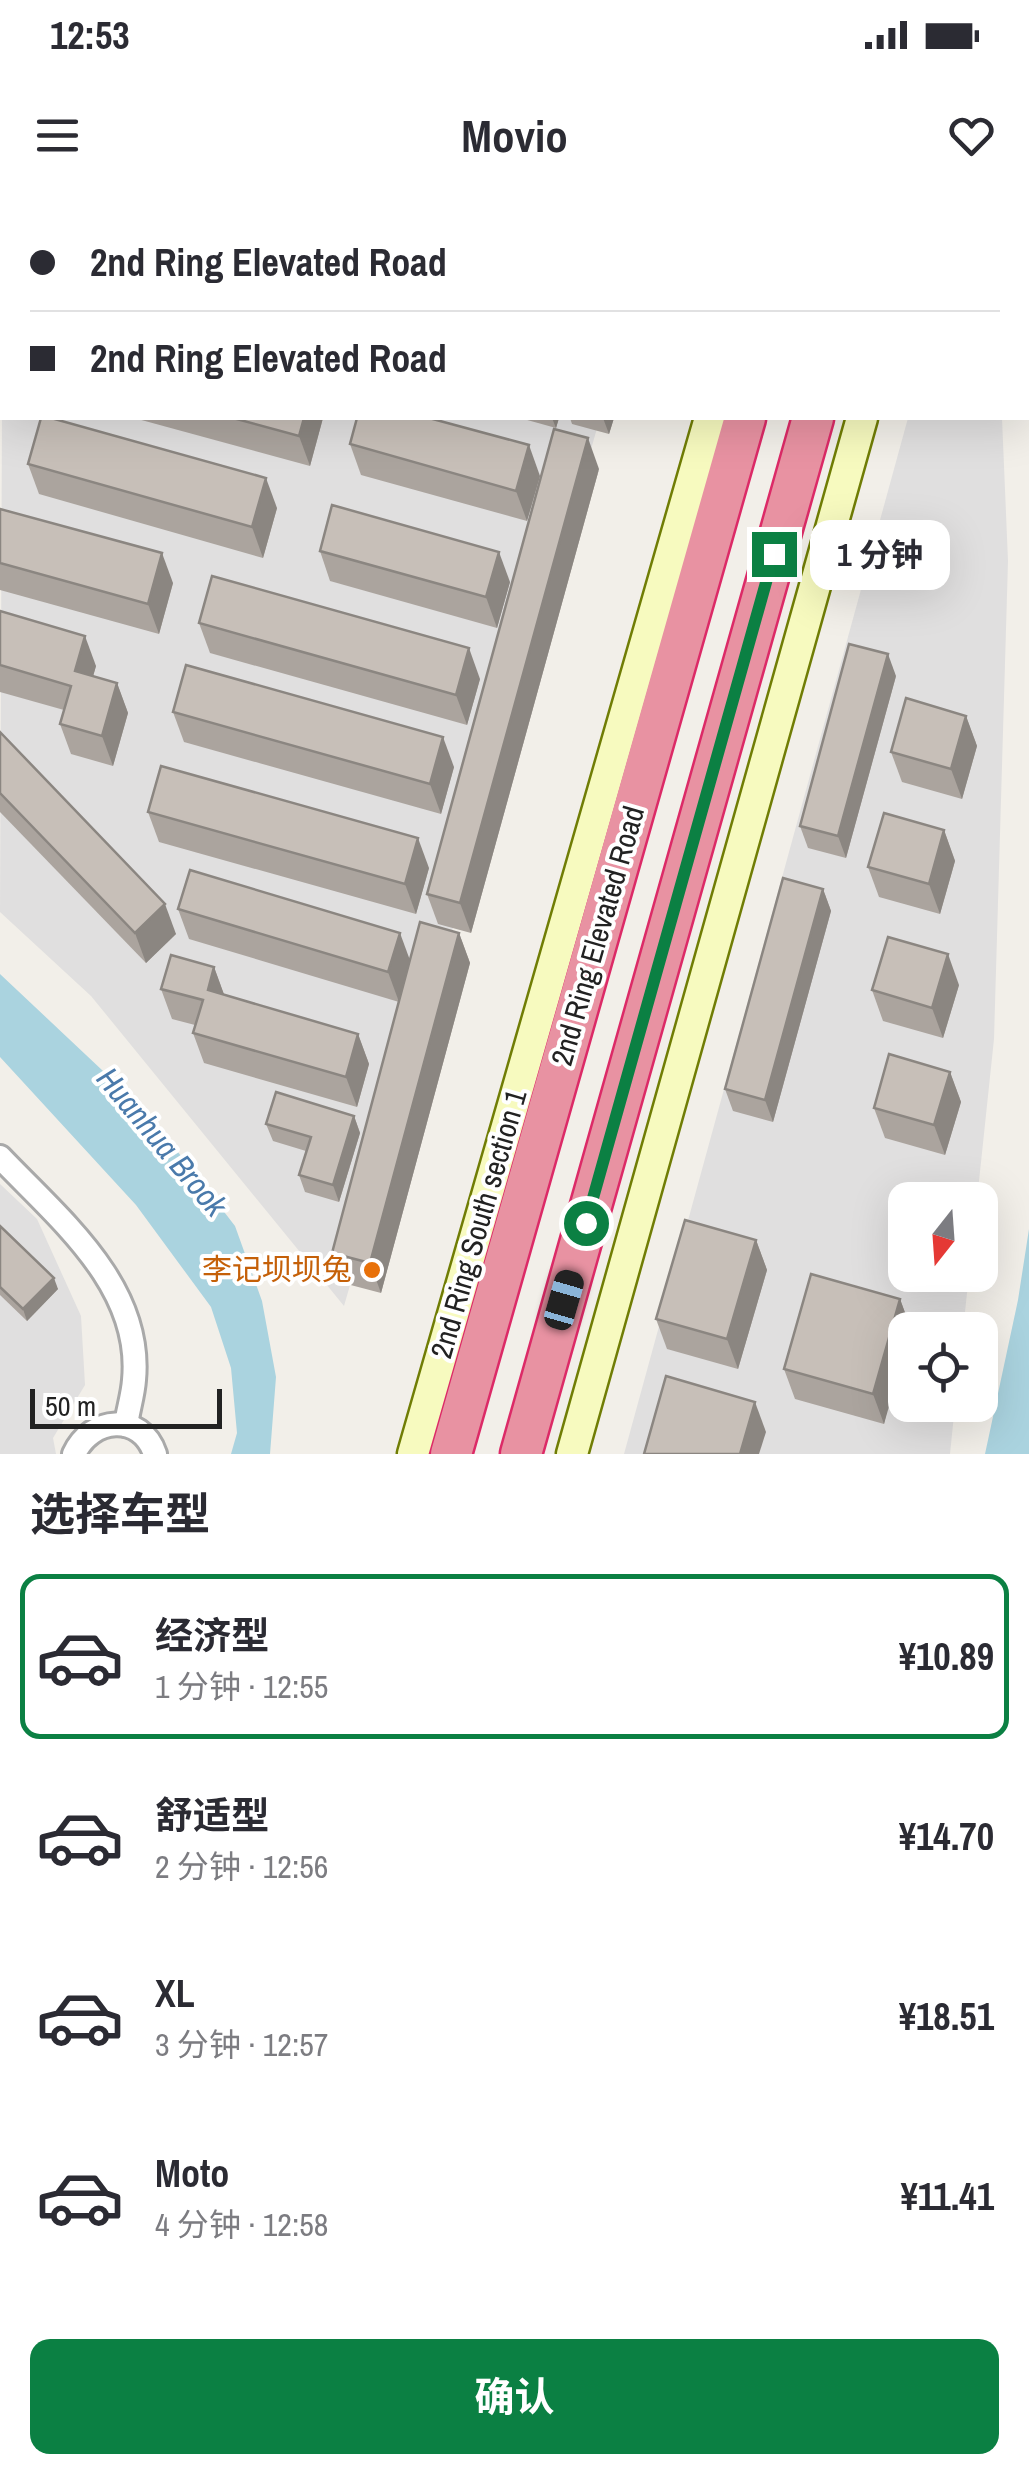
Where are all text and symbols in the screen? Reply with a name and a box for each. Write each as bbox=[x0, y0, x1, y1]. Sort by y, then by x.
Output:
text: 12:53 bbox=[50, 10, 130, 61]
text: Movio bbox=[461, 105, 568, 166]
icon: menu bbox=[30, 108, 85, 163]
icon: heart bbox=[944, 108, 999, 163]
text: 2nd Ring Elevated Road bbox=[90, 237, 447, 288]
text: 2nd Ring Elevated Road bbox=[90, 333, 447, 384]
callout: 1 分钟 bbox=[809, 519, 949, 589]
route end bbox=[752, 532, 797, 577]
text: 1 分钟 bbox=[837, 533, 923, 576]
street label: 2nd Ring Elevated Road bbox=[541, 801, 653, 1070]
water label: Huanhua Brook bbox=[87, 1058, 238, 1226]
street label: 2nd Ring South section 1 bbox=[421, 1084, 536, 1363]
north arrow bbox=[888, 1182, 998, 1292]
map controls bbox=[888, 1182, 998, 1422]
route start bbox=[564, 1201, 609, 1246]
place label: 李记坝坝兔 bbox=[202, 1249, 352, 1289]
marker: 李记坝坝兔 bbox=[361, 1259, 383, 1281]
car bbox=[541, 1267, 587, 1333]
button: locate bbox=[888, 1312, 998, 1422]
scale bar bbox=[30, 1384, 222, 1428]
text: 50 m bbox=[45, 1387, 96, 1425]
text: 选择车型 bbox=[30, 1483, 210, 1544]
text: 经济型 bbox=[155, 1610, 269, 1661]
icon: car bbox=[35, 1612, 125, 1702]
text: ¥10.89 bbox=[899, 1631, 994, 1682]
text: 1 分钟 · 12:55 bbox=[155, 1665, 328, 1708]
text: 舒适型 bbox=[155, 1790, 269, 1841]
icon: car bbox=[35, 1792, 125, 1882]
text: ¥14.70 bbox=[899, 1811, 994, 1862]
text: 2 分钟 · 12:56 bbox=[155, 1845, 328, 1888]
text: XL bbox=[155, 1968, 195, 2019]
icon: car bbox=[35, 1972, 125, 2062]
text: ¥18.51 bbox=[899, 1991, 994, 2042]
text: 3 分钟 · 12:57 bbox=[155, 2023, 328, 2066]
text: Moto bbox=[155, 2148, 229, 2199]
icon: car bbox=[35, 2152, 125, 2242]
text: ¥11.41 bbox=[900, 2171, 994, 2222]
text: 4 分钟 · 12:58 bbox=[155, 2203, 328, 2246]
button: 确认 bbox=[30, 2339, 999, 2454]

